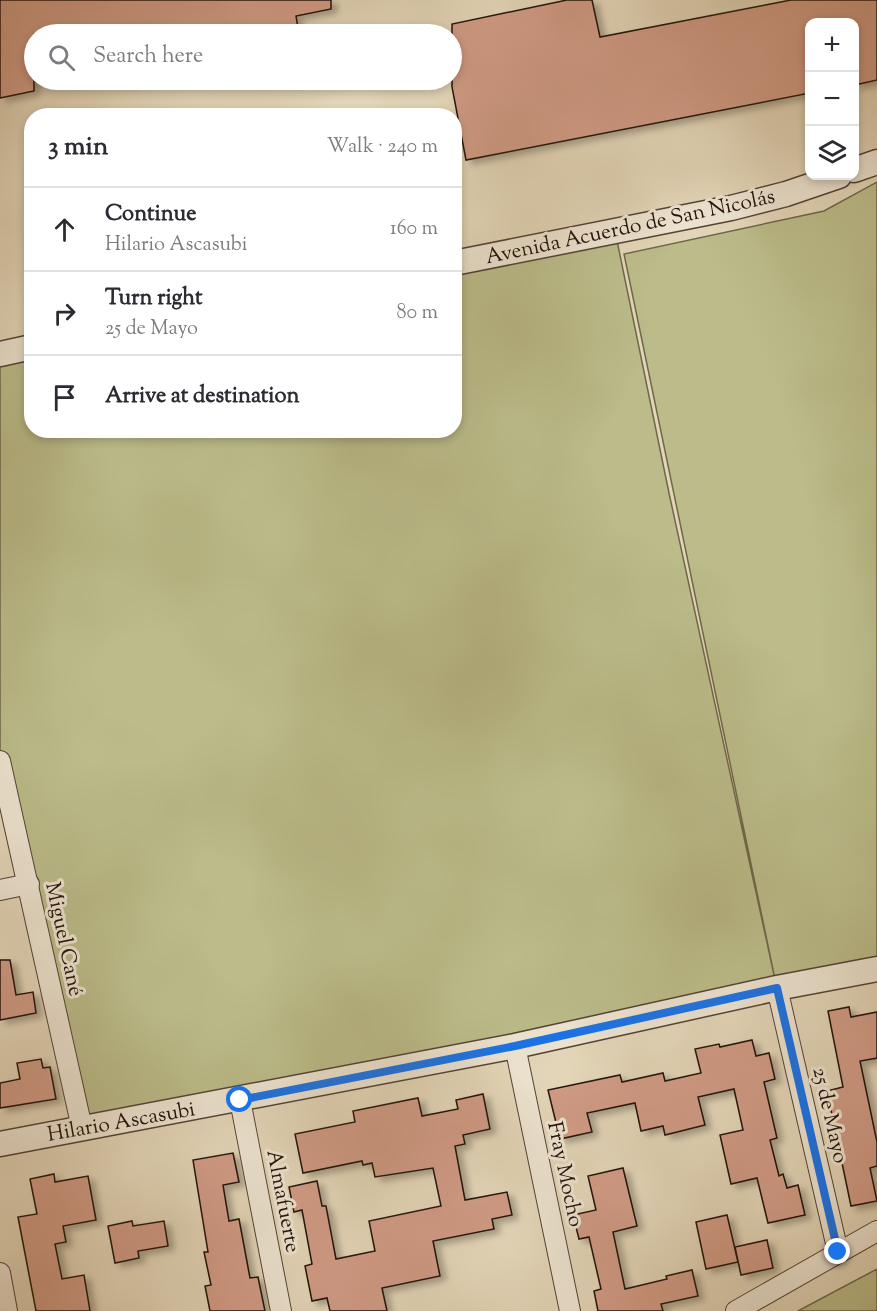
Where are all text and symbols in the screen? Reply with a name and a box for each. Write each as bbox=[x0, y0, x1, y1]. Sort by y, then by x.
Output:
map controls bbox=[805, 18, 859, 180]
button: + bbox=[805, 18, 859, 72]
search box bbox=[24, 24, 462, 90]
icon: search bbox=[45, 41, 78, 74]
text: Search here bbox=[93, 41, 203, 73]
button: − bbox=[805, 72, 859, 126]
button: layers bbox=[805, 126, 859, 180]
text: 3 min bbox=[48, 129, 108, 166]
text: Walk · 240 m bbox=[327, 133, 438, 162]
street label: Avenida Acuerdo de San Nicolás bbox=[483, 183, 778, 273]
text: Continue bbox=[105, 199, 196, 231]
icon: ahead bbox=[48, 213, 81, 246]
text: 160 m bbox=[390, 215, 438, 244]
text: Hilario Ascasubi bbox=[105, 231, 247, 260]
text: Turn right bbox=[105, 283, 202, 315]
icon: right bbox=[48, 297, 81, 330]
text: 80 m bbox=[397, 299, 438, 328]
text: 25 de Mayo bbox=[105, 315, 198, 344]
icon: arrive bbox=[48, 381, 81, 414]
text: Arrive at destination bbox=[105, 381, 300, 413]
street label: Miguel Cané bbox=[36, 880, 90, 999]
street label: 25 de Mayo bbox=[803, 1065, 855, 1166]
route start bbox=[226, 1086, 252, 1112]
street label: Hilario Ascasubi bbox=[45, 1095, 198, 1151]
street label: Fray Mocho bbox=[538, 1119, 590, 1230]
street label: Almafuerte bbox=[257, 1148, 307, 1255]
route end bbox=[824, 1238, 850, 1264]

